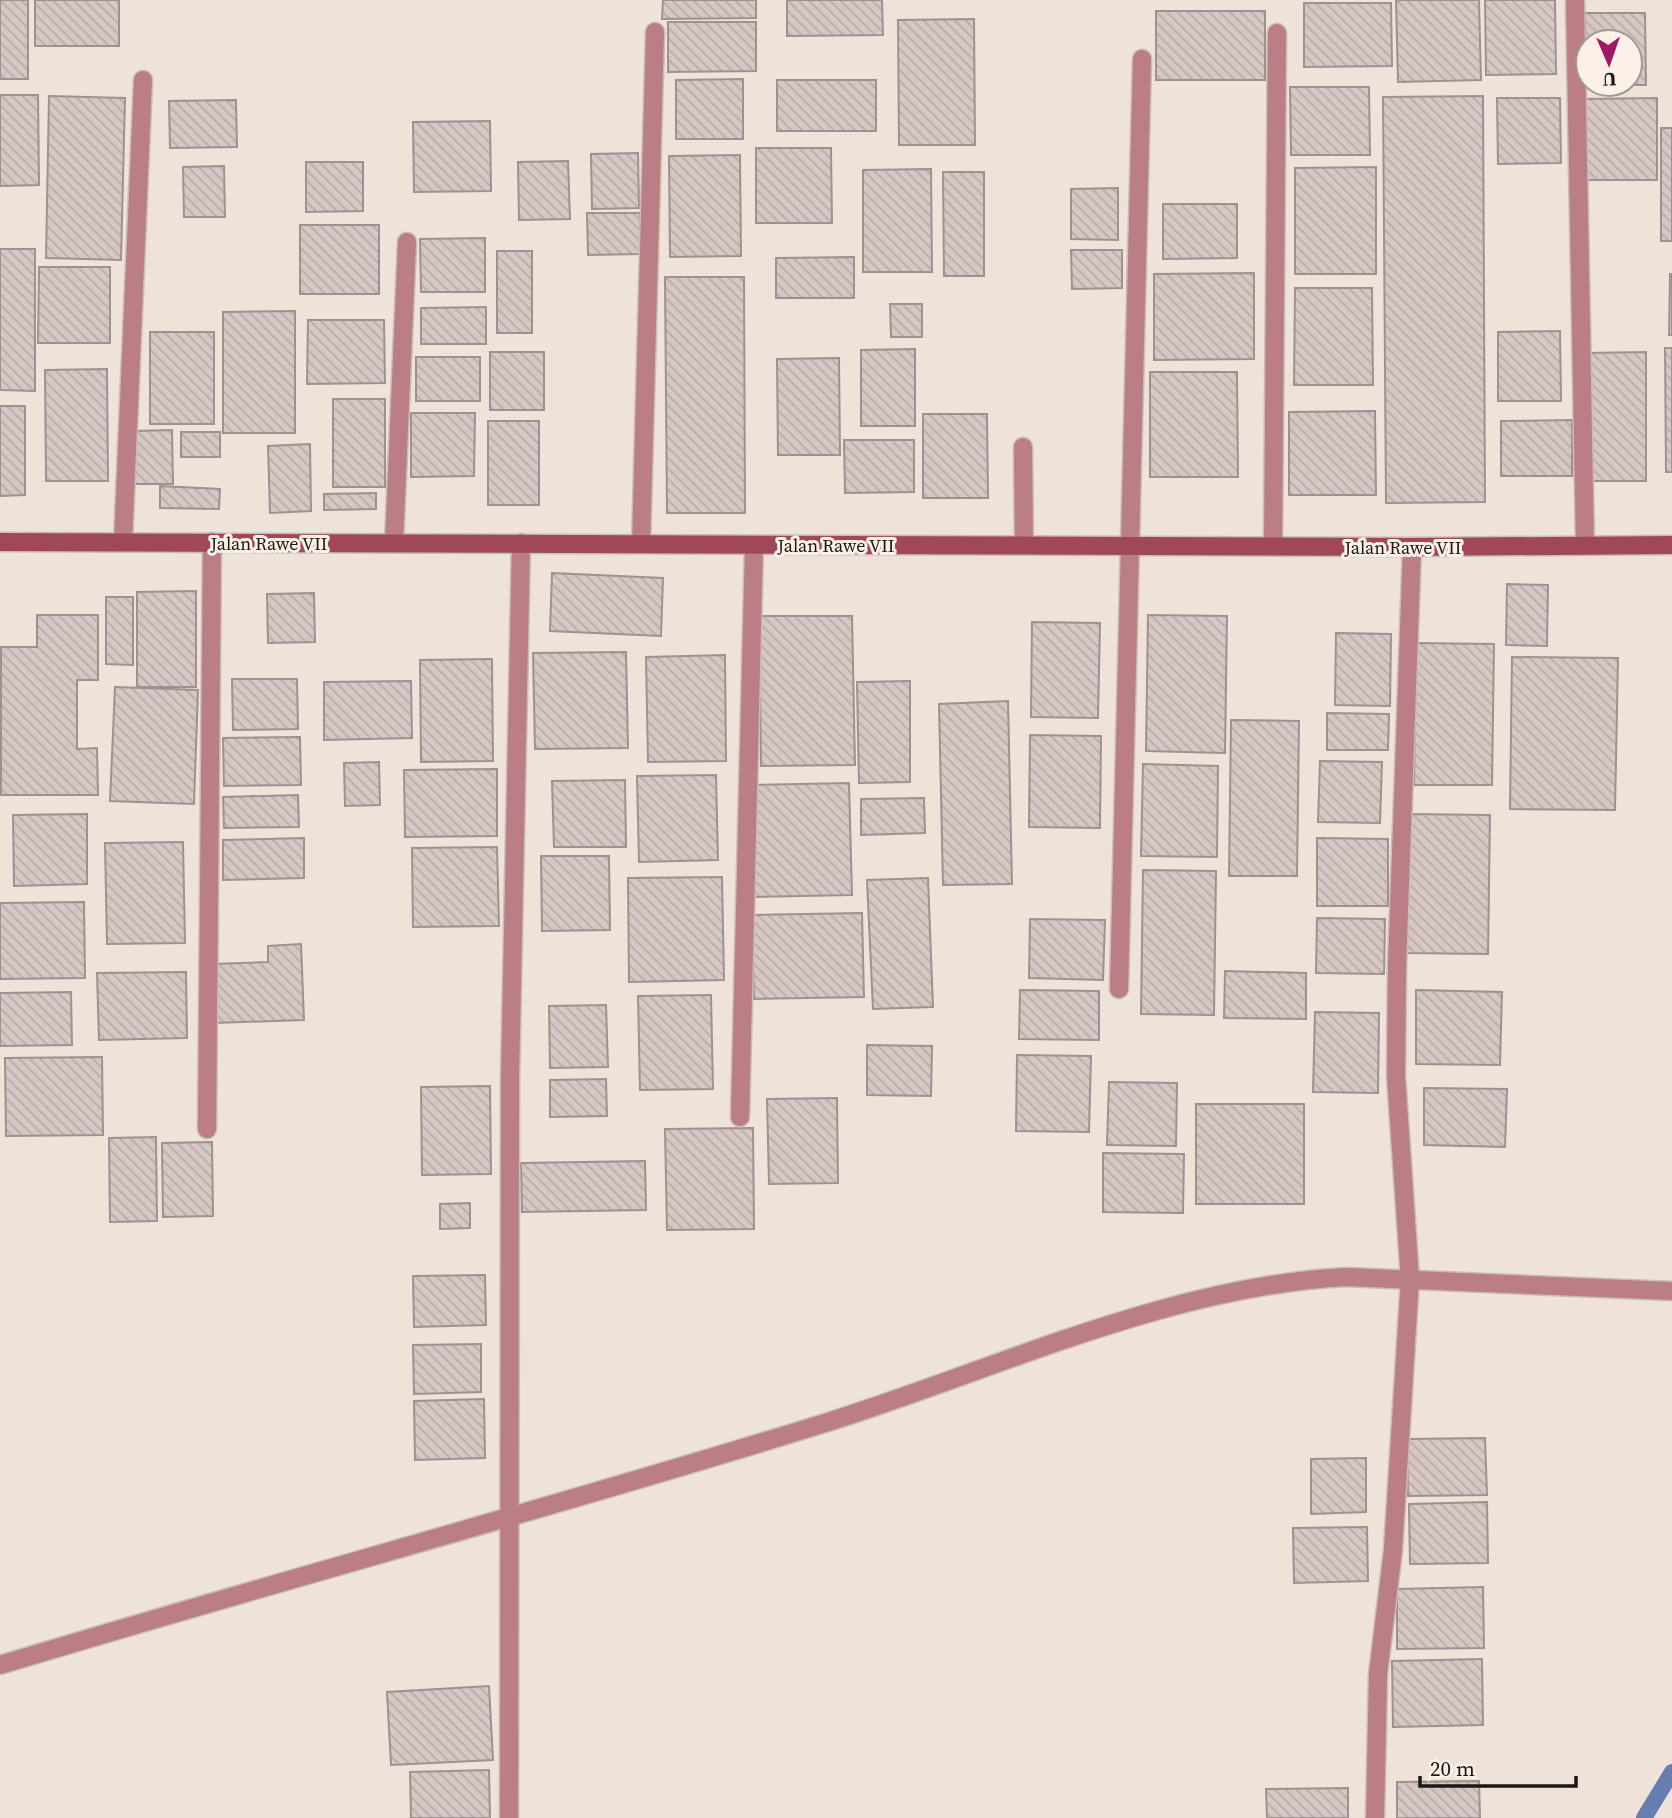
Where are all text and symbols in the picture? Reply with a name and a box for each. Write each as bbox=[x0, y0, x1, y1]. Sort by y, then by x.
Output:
north arrow bbox=[1574, 28, 1644, 98]
text: U bbox=[1602, 67, 1617, 93]
street label: Jalan Rawe VII bbox=[209, 531, 328, 556]
street label: Jalan Rawe VII bbox=[776, 533, 895, 558]
street label: Jalan Rawe VII bbox=[1343, 535, 1462, 560]
scale bar bbox=[1420, 1744, 1576, 1788]
text: 20 m bbox=[1430, 1754, 1475, 1783]

